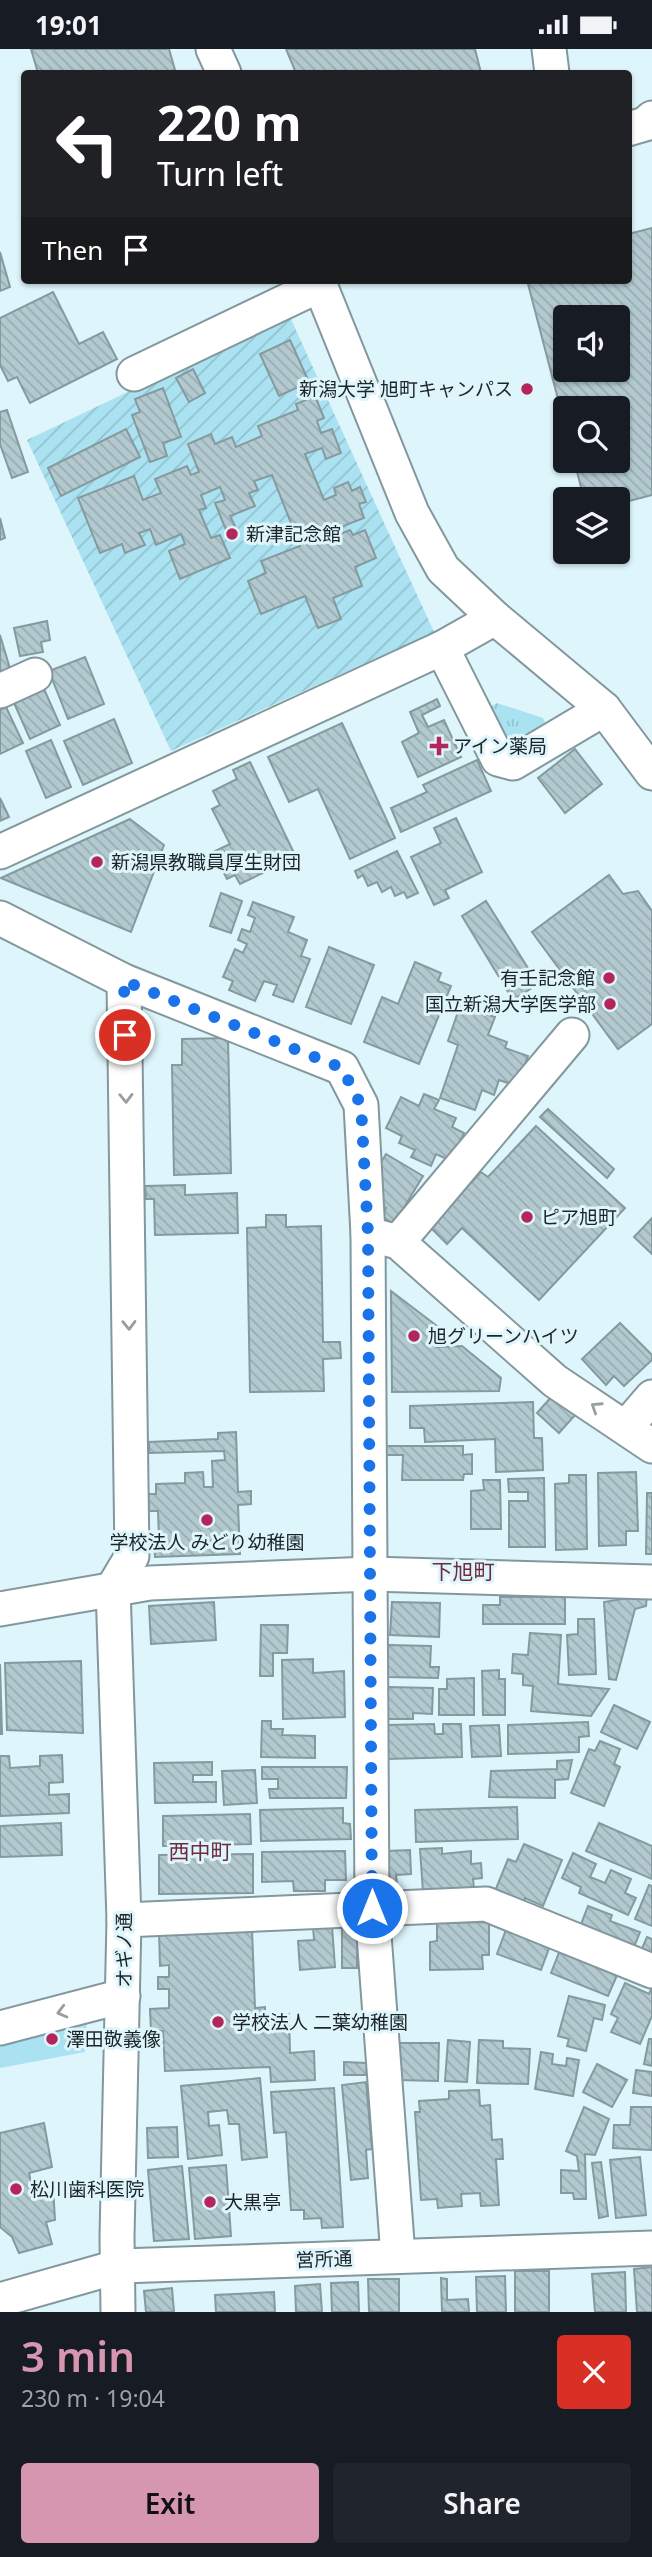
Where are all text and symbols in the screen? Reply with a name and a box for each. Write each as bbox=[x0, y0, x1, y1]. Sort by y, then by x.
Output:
text: 19:01 bbox=[35, 7, 102, 43]
text: 220 m bbox=[157, 89, 302, 155]
icon: left bbox=[42, 98, 133, 189]
text: Turn left bbox=[157, 152, 283, 195]
icon: arrive bbox=[117, 231, 155, 269]
text: Then bbox=[42, 232, 103, 268]
map controls bbox=[553, 305, 630, 564]
button: sound bbox=[553, 305, 630, 382]
place label: 新潟大学 旭町キャンパス bbox=[299, 376, 513, 402]
marker: 新潟大学 旭町キャンパス bbox=[519, 381, 535, 397]
button: search bbox=[553, 396, 630, 473]
button: layers bbox=[553, 487, 630, 564]
place label: 新津記念館 bbox=[246, 521, 341, 547]
marker: 新津記念館 bbox=[224, 526, 240, 542]
place label: アイン薬局 bbox=[453, 733, 547, 759]
marker: アイン薬局 bbox=[431, 738, 447, 754]
place label: 新潟県教職員厚生財団 bbox=[111, 849, 301, 875]
marker: 新潟県教職員厚生財団 bbox=[89, 854, 105, 870]
place label: 有壬記念館 bbox=[500, 965, 595, 991]
marker: 有壬記念館 bbox=[601, 970, 617, 986]
place label: 国立新潟大学医学部 bbox=[425, 991, 596, 1017]
marker: 国立新潟大学医学部 bbox=[602, 996, 618, 1012]
pin bbox=[95, 1005, 155, 1065]
icon: arrive bbox=[106, 1016, 144, 1054]
one-way arrow bbox=[118, 1093, 134, 1104]
place label: ピア旭町 bbox=[541, 1204, 617, 1230]
marker: ピア旭町 bbox=[519, 1209, 535, 1225]
one-way arrow bbox=[121, 1321, 137, 1331]
place label: 旭グリーンハイツ bbox=[428, 1323, 579, 1349]
marker: 旭グリーンハイツ bbox=[406, 1328, 422, 1344]
one-way arrow bbox=[591, 1402, 604, 1415]
marker: 学校法人 みどり幼稚園 bbox=[199, 1512, 215, 1528]
place label: 学校法人 みどり幼稚園 bbox=[110, 1529, 304, 1555]
district label: 下旭町 bbox=[432, 1557, 495, 1585]
district label: 西中町 bbox=[169, 1837, 232, 1865]
position arrow bbox=[335, 1871, 409, 1945]
street label: オギノ通 bbox=[111, 1912, 137, 1988]
one-way arrow bbox=[56, 2004, 68, 2018]
place label: 学校法人 二葉幼稚園 bbox=[232, 2009, 408, 2035]
marker: 学校法人 二葉幼稚園 bbox=[210, 2014, 226, 2030]
place label: 澤田敬義像 bbox=[66, 2026, 161, 2052]
marker: 澤田敬義像 bbox=[44, 2031, 60, 2047]
place label: 松川歯科医院 bbox=[30, 2176, 144, 2202]
marker: 松川歯科医院 bbox=[8, 2181, 24, 2197]
place label: 大黒亭 bbox=[224, 2189, 281, 2215]
marker: 大黒亭 bbox=[202, 2194, 218, 2210]
street label: 営所通 bbox=[295, 2245, 353, 2273]
text: 3 min bbox=[21, 2327, 135, 2384]
button: close bbox=[557, 2335, 631, 2409]
text: 230 m · 19:04 bbox=[21, 2382, 165, 2414]
button: Exit bbox=[21, 2463, 319, 2543]
button: Share bbox=[333, 2463, 631, 2543]

